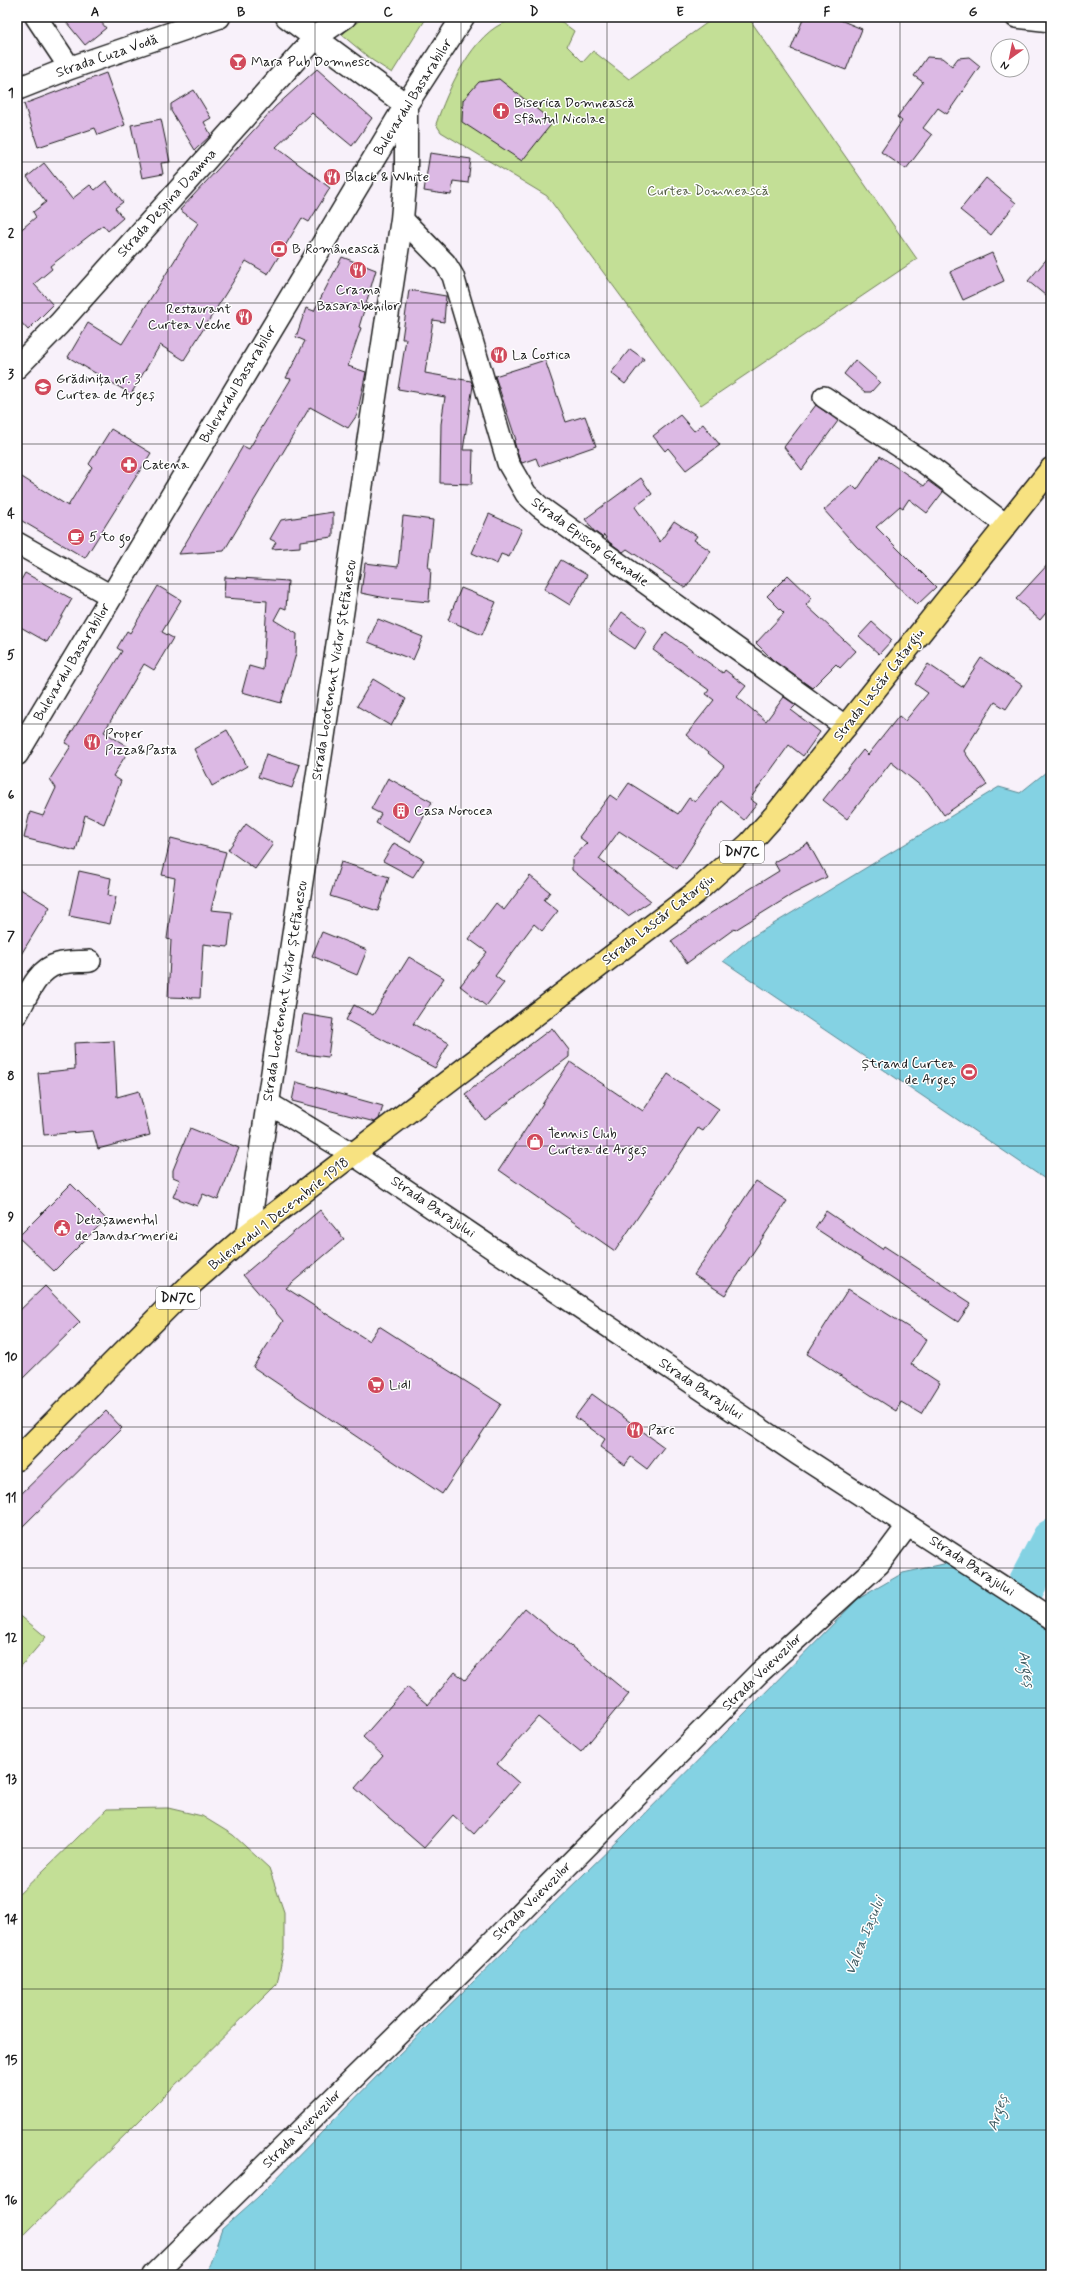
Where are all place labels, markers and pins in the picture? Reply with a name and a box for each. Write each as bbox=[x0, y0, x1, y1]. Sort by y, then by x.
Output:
bar icon: Mara Pub Domnesc bbox=[228, 52, 248, 72]
place label: Mara Pub Domnesc bbox=[251, 53, 370, 71]
place label: Biserica Domnească Sfântul Nicolae bbox=[514, 94, 635, 128]
church icon: Biserica Domnească Sfântul Nicolae bbox=[491, 101, 511, 121]
restaurant icon: Black & White bbox=[322, 167, 342, 187]
place label: Black & White bbox=[345, 168, 429, 186]
bank icon: B Românească bbox=[269, 239, 289, 259]
place label: B Românească bbox=[292, 240, 380, 258]
restaurant icon: Crama Basarabenilor bbox=[348, 260, 368, 280]
place label: Crama Basarabenilor bbox=[316, 281, 400, 315]
place label: Restaurant Curtea Veche bbox=[148, 300, 231, 334]
restaurant icon: Restaurant Curtea Veche bbox=[234, 307, 254, 327]
restaurant icon: La Costica bbox=[489, 345, 509, 365]
place label: La Costica bbox=[512, 346, 571, 364]
place label: Grădinița nr. 3 Curtea de Argeș bbox=[56, 370, 155, 406]
school or university icon: Grădinița nr. 3 Curtea de Argeș bbox=[33, 377, 53, 397]
pharmacy icon: Catena bbox=[119, 455, 139, 475]
place label: Catena bbox=[142, 456, 190, 474]
cafe icon: 5 to go bbox=[66, 527, 86, 547]
place label: 5 to go bbox=[89, 528, 131, 548]
place label: Proper Pizza&Pasta bbox=[105, 725, 177, 759]
restaurant icon: Proper Pizza&Pasta bbox=[82, 732, 102, 752]
building icon: Casa Norocea bbox=[391, 801, 411, 821]
place label: Casa Norocea bbox=[414, 802, 493, 820]
place label: Ștrand Curtea de Argeș bbox=[861, 1055, 957, 1091]
sports icon: Ștrand Curtea de Argeș bbox=[959, 1062, 979, 1082]
place label: Tennis Club Curtea de Argeș bbox=[548, 1125, 647, 1161]
shop icon: Tennis Club Curtea de Argeș bbox=[525, 1132, 545, 1152]
place label: Detașamentul de Jandarmeriei bbox=[75, 1211, 178, 1245]
public building icon: Detașamentul de Jandarmeriei bbox=[52, 1218, 72, 1238]
supermarket icon: Lidl bbox=[366, 1375, 386, 1395]
place label: Lidl bbox=[389, 1376, 411, 1394]
restaurant icon: Parc bbox=[625, 1420, 645, 1440]
place label: Parc bbox=[648, 1421, 675, 1439]

